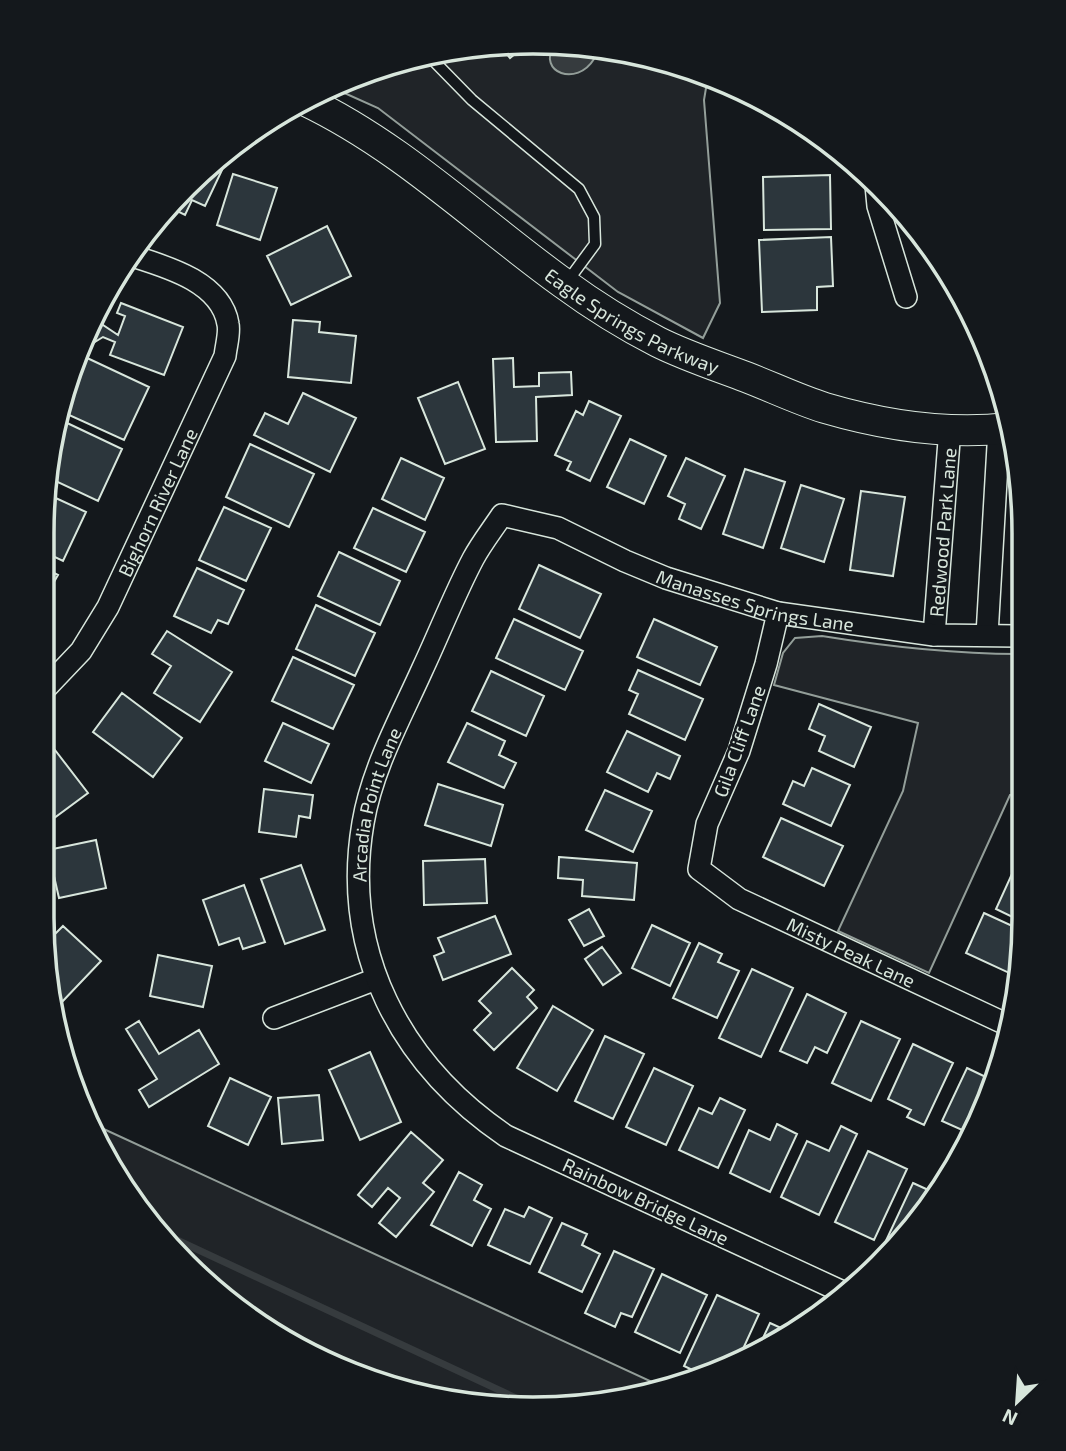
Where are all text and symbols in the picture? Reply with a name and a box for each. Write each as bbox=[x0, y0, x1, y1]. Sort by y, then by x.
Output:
street label: Eagle Springs Parkway bbox=[541, 263, 723, 378]
street label: Bighorn River Lane bbox=[112, 424, 201, 580]
street label: Redwood Park Lane bbox=[924, 447, 960, 618]
street label: Manasses Springs Lane bbox=[653, 564, 856, 635]
street label: Gila Cliff Lane bbox=[708, 682, 770, 800]
street label: Arcadia Point Lane bbox=[347, 723, 405, 882]
street label: Misty Peak Lane bbox=[784, 912, 919, 992]
street label: Rainbow Bridge Lane bbox=[559, 1152, 733, 1250]
north arrow bbox=[982, 1367, 1052, 1437]
text: N bbox=[999, 1405, 1021, 1431]

